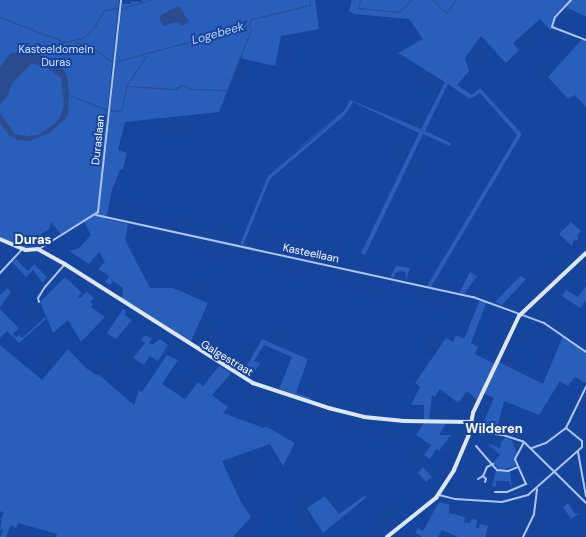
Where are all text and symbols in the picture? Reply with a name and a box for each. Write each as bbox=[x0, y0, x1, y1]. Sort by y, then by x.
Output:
water label: Logebeek bbox=[190, 20, 246, 48]
park label: Kasteeldomein Duras bbox=[19, 43, 93, 69]
street label: Duraslaan bbox=[89, 114, 107, 166]
district label: Duras bbox=[14, 232, 52, 248]
street label: Kasteellaan bbox=[282, 241, 340, 265]
street label: Galgestraat bbox=[198, 337, 256, 379]
district label: Wilderen bbox=[465, 421, 523, 437]

